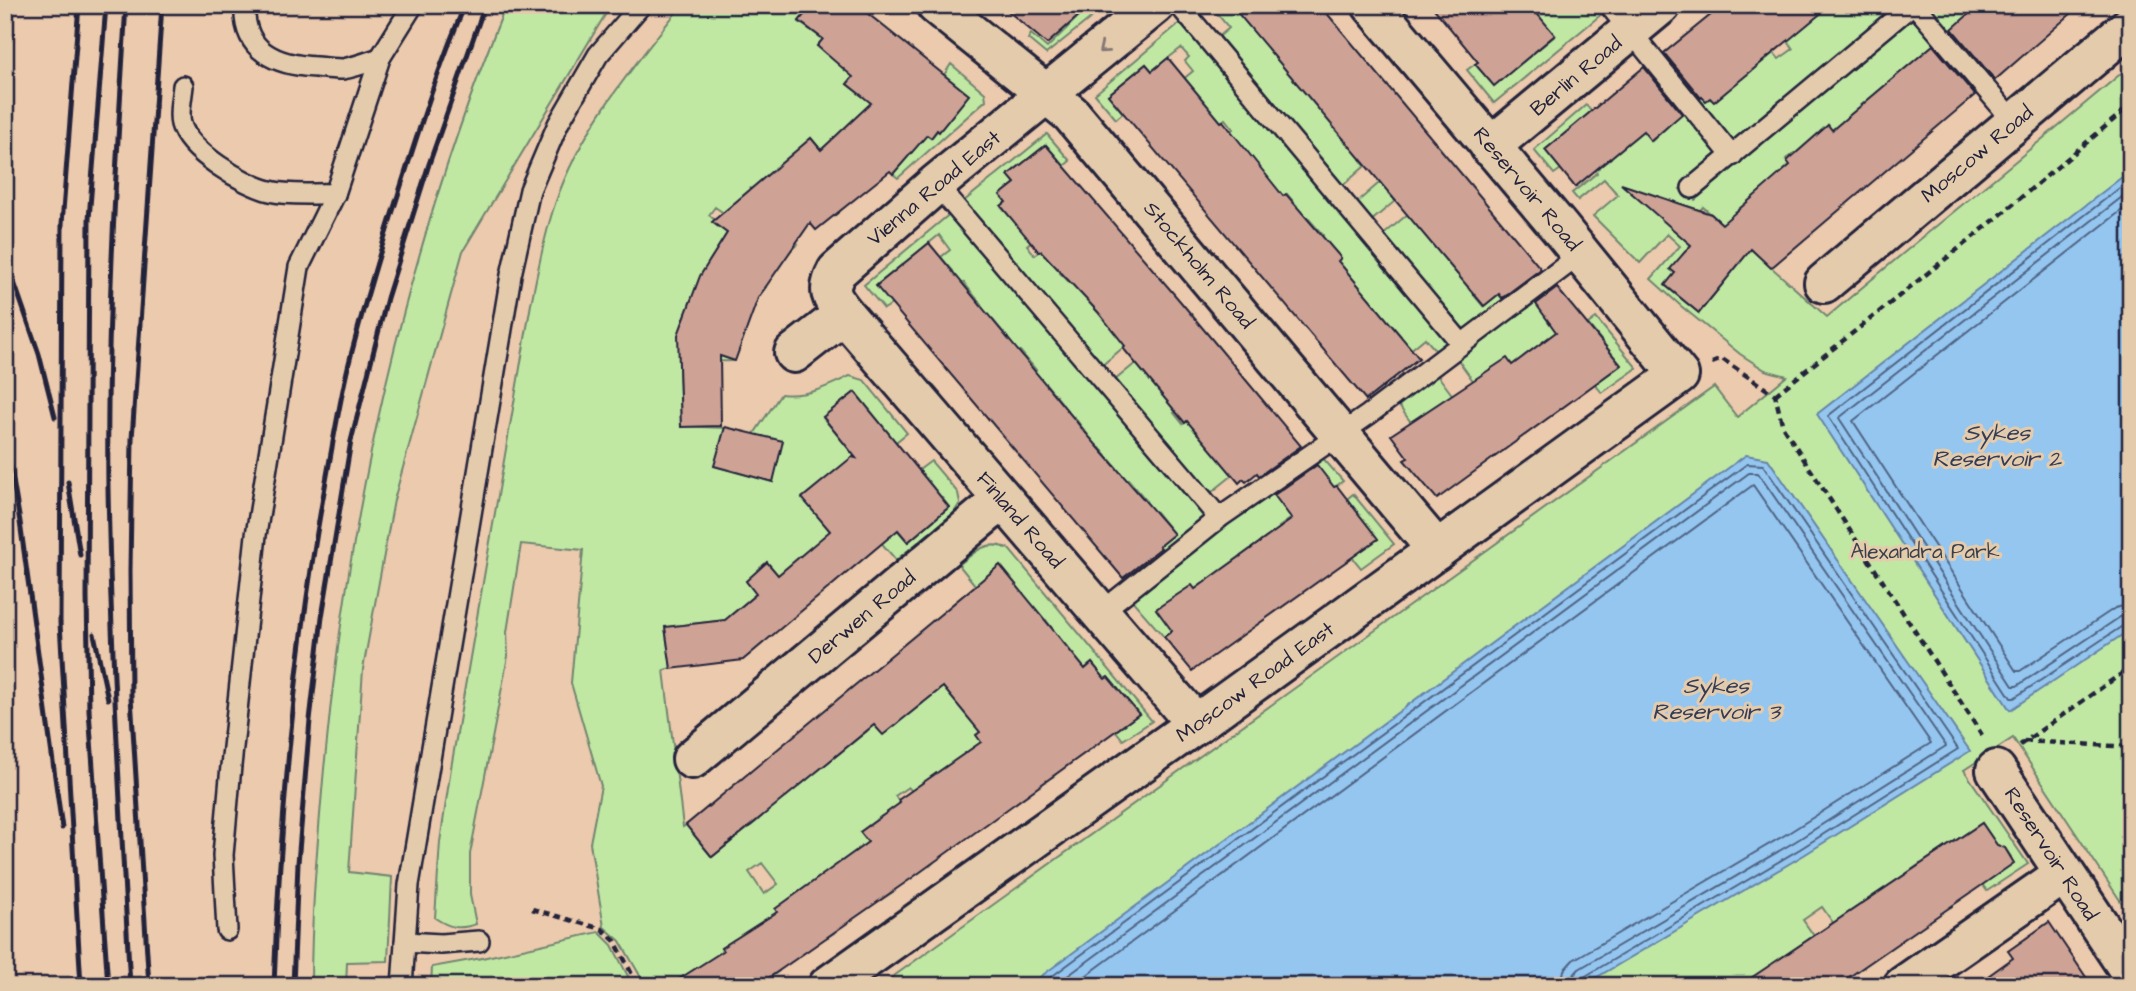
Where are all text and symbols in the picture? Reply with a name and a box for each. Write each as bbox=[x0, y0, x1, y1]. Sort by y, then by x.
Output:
street label: Berlin Road bbox=[1524, 29, 1628, 123]
one-way arrow bbox=[1098, 41, 1111, 53]
street label: Moscow Road bbox=[1915, 98, 2040, 210]
street label: Reservoir Road bbox=[1466, 121, 1588, 257]
street label: Vienna Road East bbox=[861, 123, 1008, 253]
street label: Stockholm Road bbox=[1137, 195, 1261, 335]
water label: Sykes Reservoir 2 bbox=[1933, 417, 2062, 475]
street label: Finland Road bbox=[970, 465, 1070, 575]
park label: Alexandra Park bbox=[1850, 537, 2000, 566]
street label: Derwen Road bbox=[802, 563, 922, 671]
street label: Moscow Road East bbox=[1170, 614, 1340, 749]
water label: Sykes Reservoir 3 bbox=[1652, 670, 1782, 728]
street label: Reservoir Road bbox=[1997, 782, 2105, 927]

